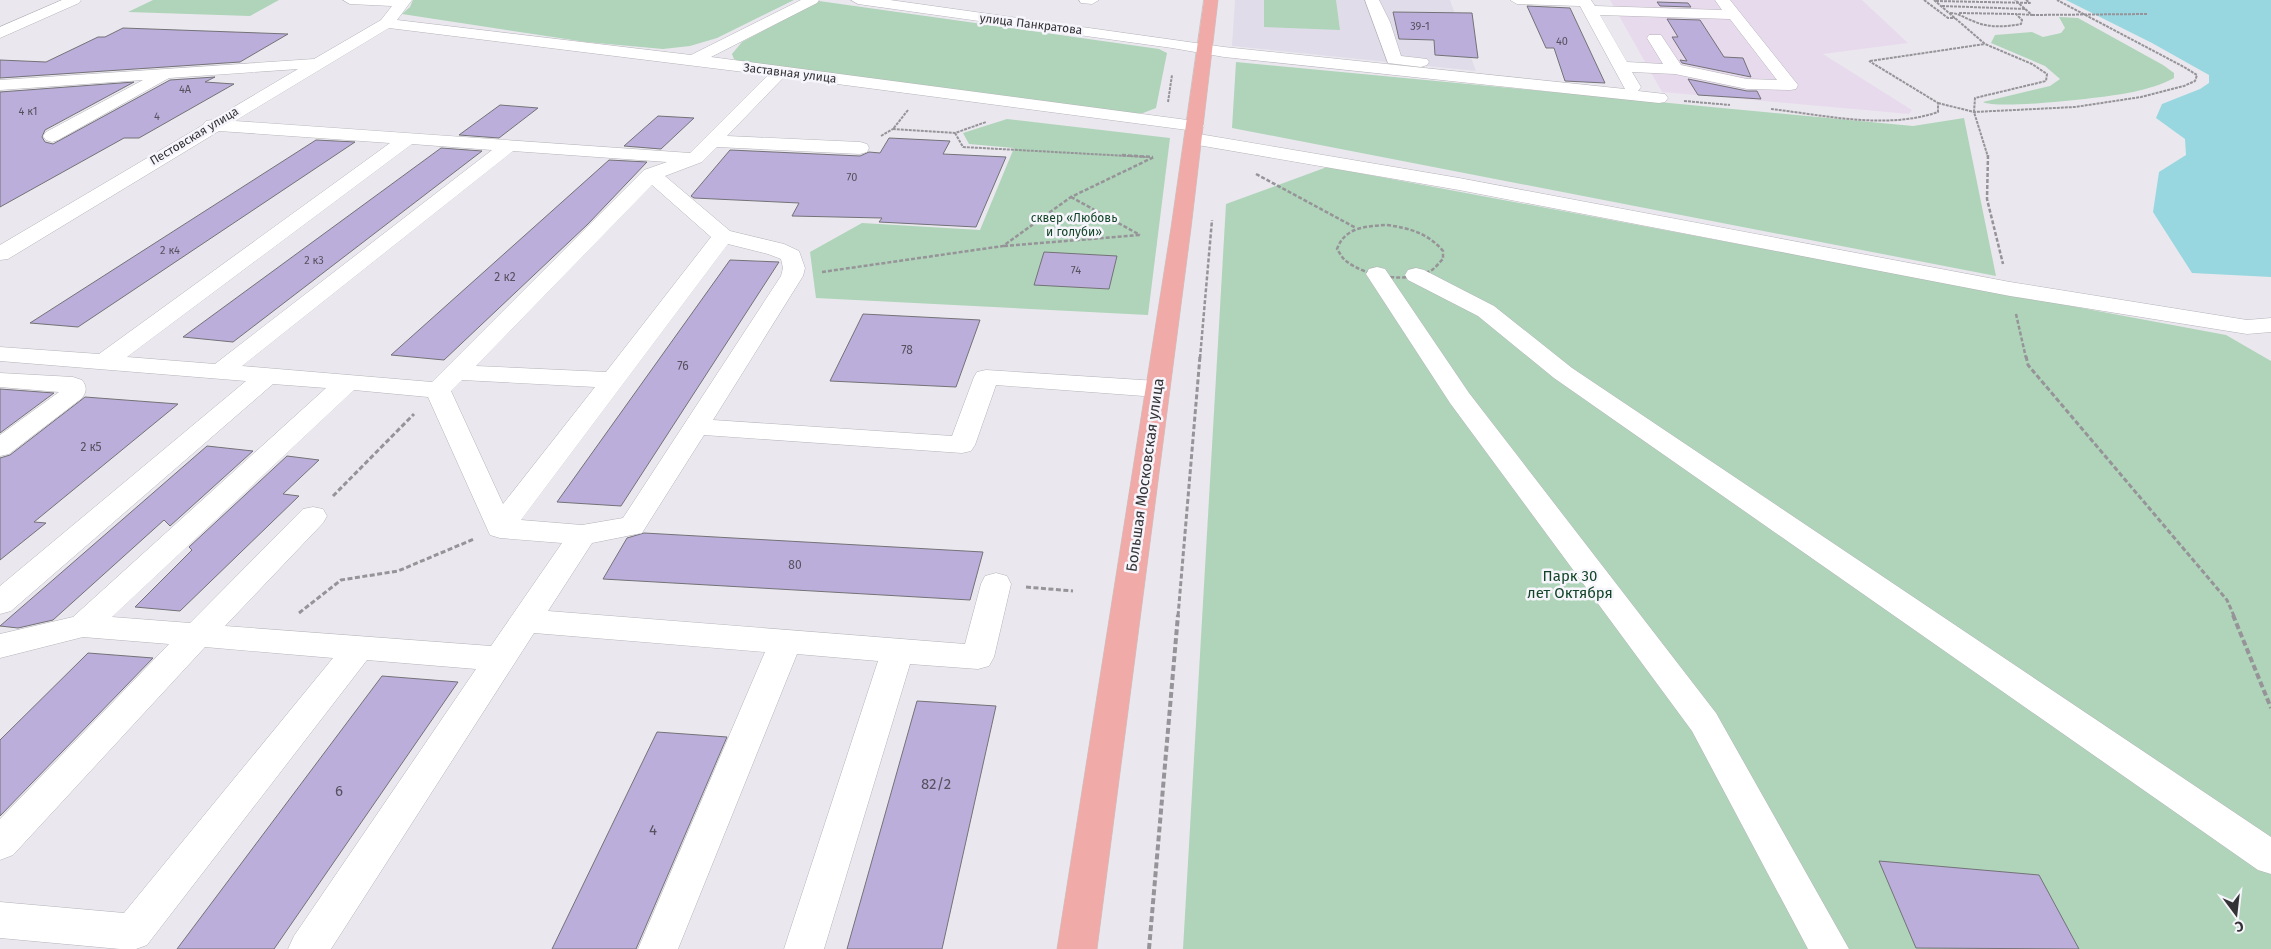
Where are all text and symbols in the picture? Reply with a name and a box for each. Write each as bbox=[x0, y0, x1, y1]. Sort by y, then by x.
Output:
street label: улица Панкратова bbox=[979, 11, 1083, 37]
house number: 39-1 bbox=[1410, 20, 1430, 33]
house number: 40 bbox=[1556, 35, 1568, 48]
street label: Заставная улица bbox=[743, 60, 837, 86]
house number: 4А bbox=[179, 83, 192, 96]
street label: Пестовская улица bbox=[147, 104, 241, 168]
house number: 4 к1 bbox=[18, 105, 38, 118]
house number: 4 bbox=[154, 110, 160, 123]
house number: 70 bbox=[847, 171, 857, 184]
park label: сквер «Любовь и голуби» bbox=[1031, 211, 1117, 239]
house number: 2 к4 bbox=[160, 244, 180, 257]
house number: 2 к3 bbox=[304, 254, 324, 267]
house number: 74 bbox=[1071, 264, 1081, 277]
house number: 2 к2 bbox=[494, 270, 516, 284]
house number: 78 bbox=[901, 343, 913, 357]
house number: 76 bbox=[677, 359, 689, 373]
street label: Большая Московская улица bbox=[1122, 377, 1168, 573]
house number: 2 к5 bbox=[80, 440, 102, 454]
house number: 80 bbox=[788, 558, 802, 572]
park label: Парк 30 лет Октября bbox=[1527, 567, 1613, 602]
house number: 82/2 bbox=[921, 775, 951, 793]
house number: 6 bbox=[335, 782, 343, 800]
house number: 4 bbox=[649, 821, 657, 839]
north arrow bbox=[2211, 889, 2261, 939]
text: С bbox=[2233, 917, 2245, 935]

